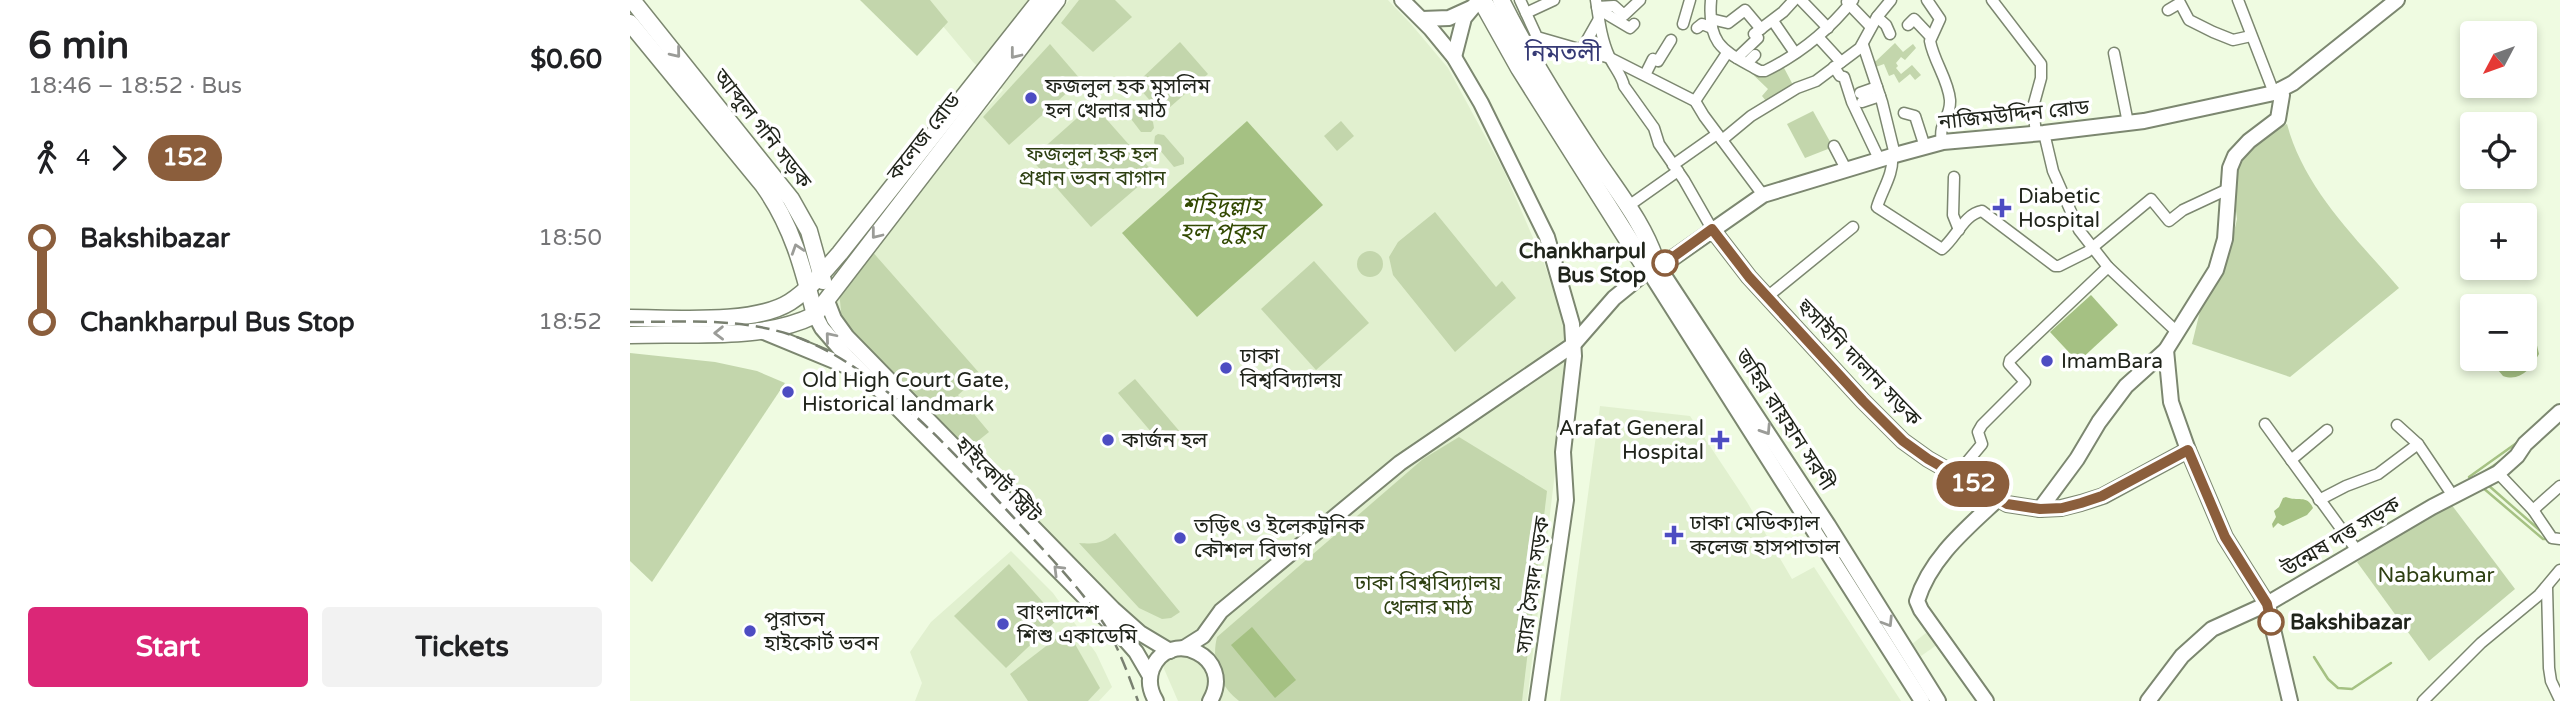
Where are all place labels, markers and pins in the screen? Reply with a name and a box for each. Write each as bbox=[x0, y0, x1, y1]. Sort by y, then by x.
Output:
place label: ফজলুল হক মুসলিম হল খেলার মাঠ bbox=[1044, 74, 1211, 123]
marker: ফজলুল হক মুসলিম হল খেলার মাঠ bbox=[1023, 90, 1039, 106]
place label: Diabetic Hospital bbox=[2018, 184, 2100, 233]
marker: Diabetic Hospital bbox=[1992, 198, 2012, 218]
place label: Chankharpul Bus Stop bbox=[1519, 239, 1646, 288]
marker: Chankharpul Bus Stop bbox=[1652, 250, 1678, 276]
place label: ঢাকা বিশ্ববিদ্যালয় bbox=[1239, 344, 1343, 393]
place label: ImamBara bbox=[2061, 349, 2163, 374]
marker: ImamBara bbox=[2039, 353, 2055, 369]
marker: ঢাকা বিশ্ববিদ্যালয় bbox=[1218, 360, 1234, 376]
place label: Old High Court Gate, Historical landmark bbox=[802, 368, 1009, 417]
marker: Old High Court Gate, Historical landmark bbox=[780, 384, 796, 400]
place label: Arafat General Hospital bbox=[1559, 416, 1704, 465]
place label: কার্জন হল bbox=[1121, 427, 1208, 453]
marker: Arafat General Hospital bbox=[1710, 430, 1730, 450]
marker: কার্জন হল bbox=[1100, 432, 1116, 448]
place label: ঢাকা মেডিক্যাল কলেজ হাসপাতাল bbox=[1689, 511, 1840, 560]
place label: তড়িৎ ও ইলেকট্রনিক কৌশল বিভাগ bbox=[1193, 514, 1366, 563]
marker: ঢাকা মেডিক্যাল কলেজ হাসপাতাল bbox=[1664, 525, 1684, 545]
marker: তড়িৎ ও ইলেকট্রনিক কৌশল বিভাগ bbox=[1172, 530, 1188, 546]
place label: বাংলাদেশ শিশু একাডেমি bbox=[1016, 600, 1138, 649]
place label: পুরাতন হাইকোর্ট ভবন bbox=[763, 607, 879, 656]
marker: Bakshibazar bbox=[2258, 609, 2284, 635]
place label: Bakshibazar bbox=[2290, 610, 2412, 635]
marker: বাংলাদেশ শিশু একাডেমি bbox=[995, 616, 1011, 632]
marker: পুরাতন হাইকোর্ট ভবন bbox=[742, 623, 758, 639]

